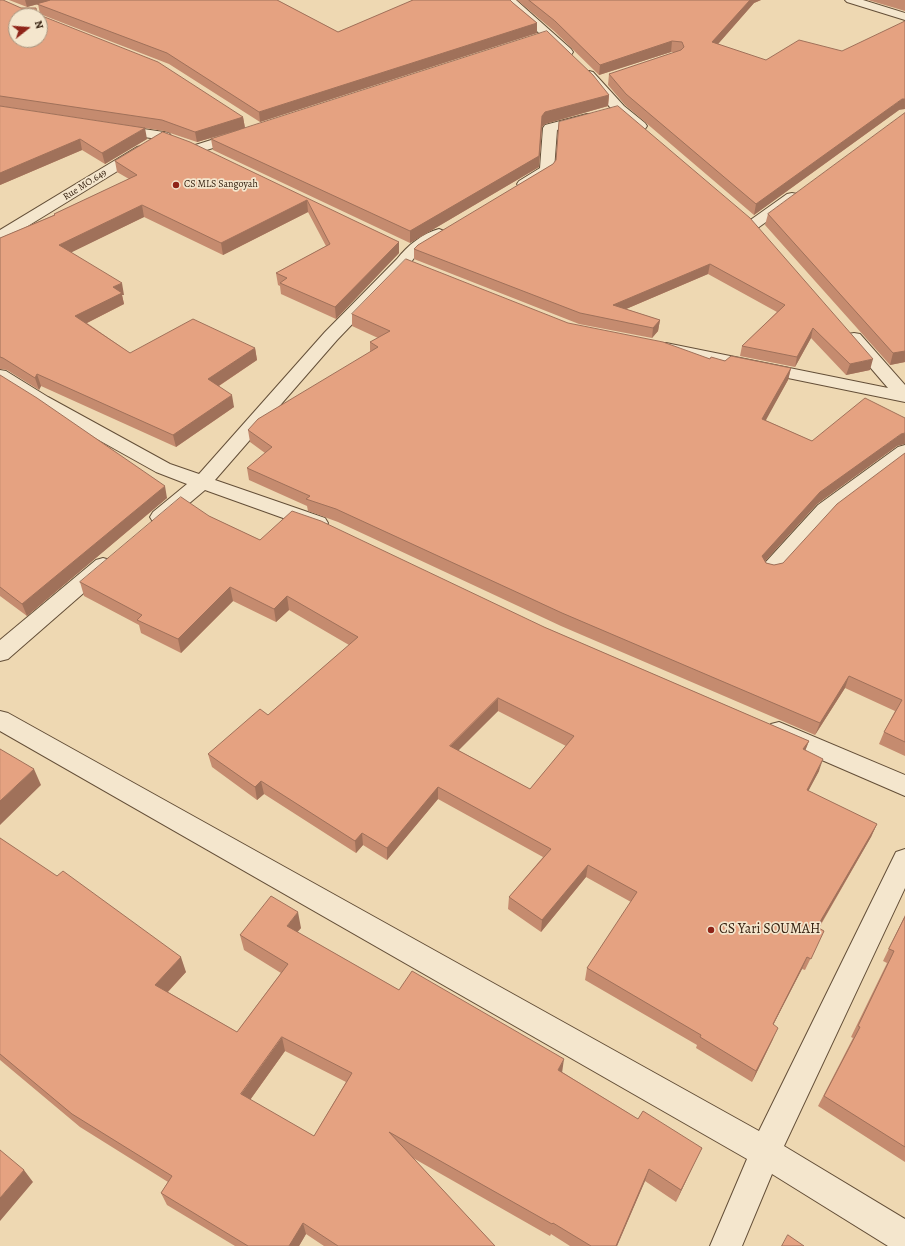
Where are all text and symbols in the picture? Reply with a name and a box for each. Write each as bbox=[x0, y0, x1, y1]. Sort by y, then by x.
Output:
north arrow bbox=[8, 8, 48, 48]
text: N bbox=[31, 19, 47, 31]
street label: Rue MO.649 bbox=[61, 167, 109, 203]
place label: CS MLS Sangoyah bbox=[184, 179, 258, 191]
marker: CS MLS Sangoyah bbox=[171, 180, 181, 190]
place label: CS Yari SOUMAH bbox=[719, 922, 820, 938]
marker: CS Yari SOUMAH bbox=[706, 925, 716, 935]

